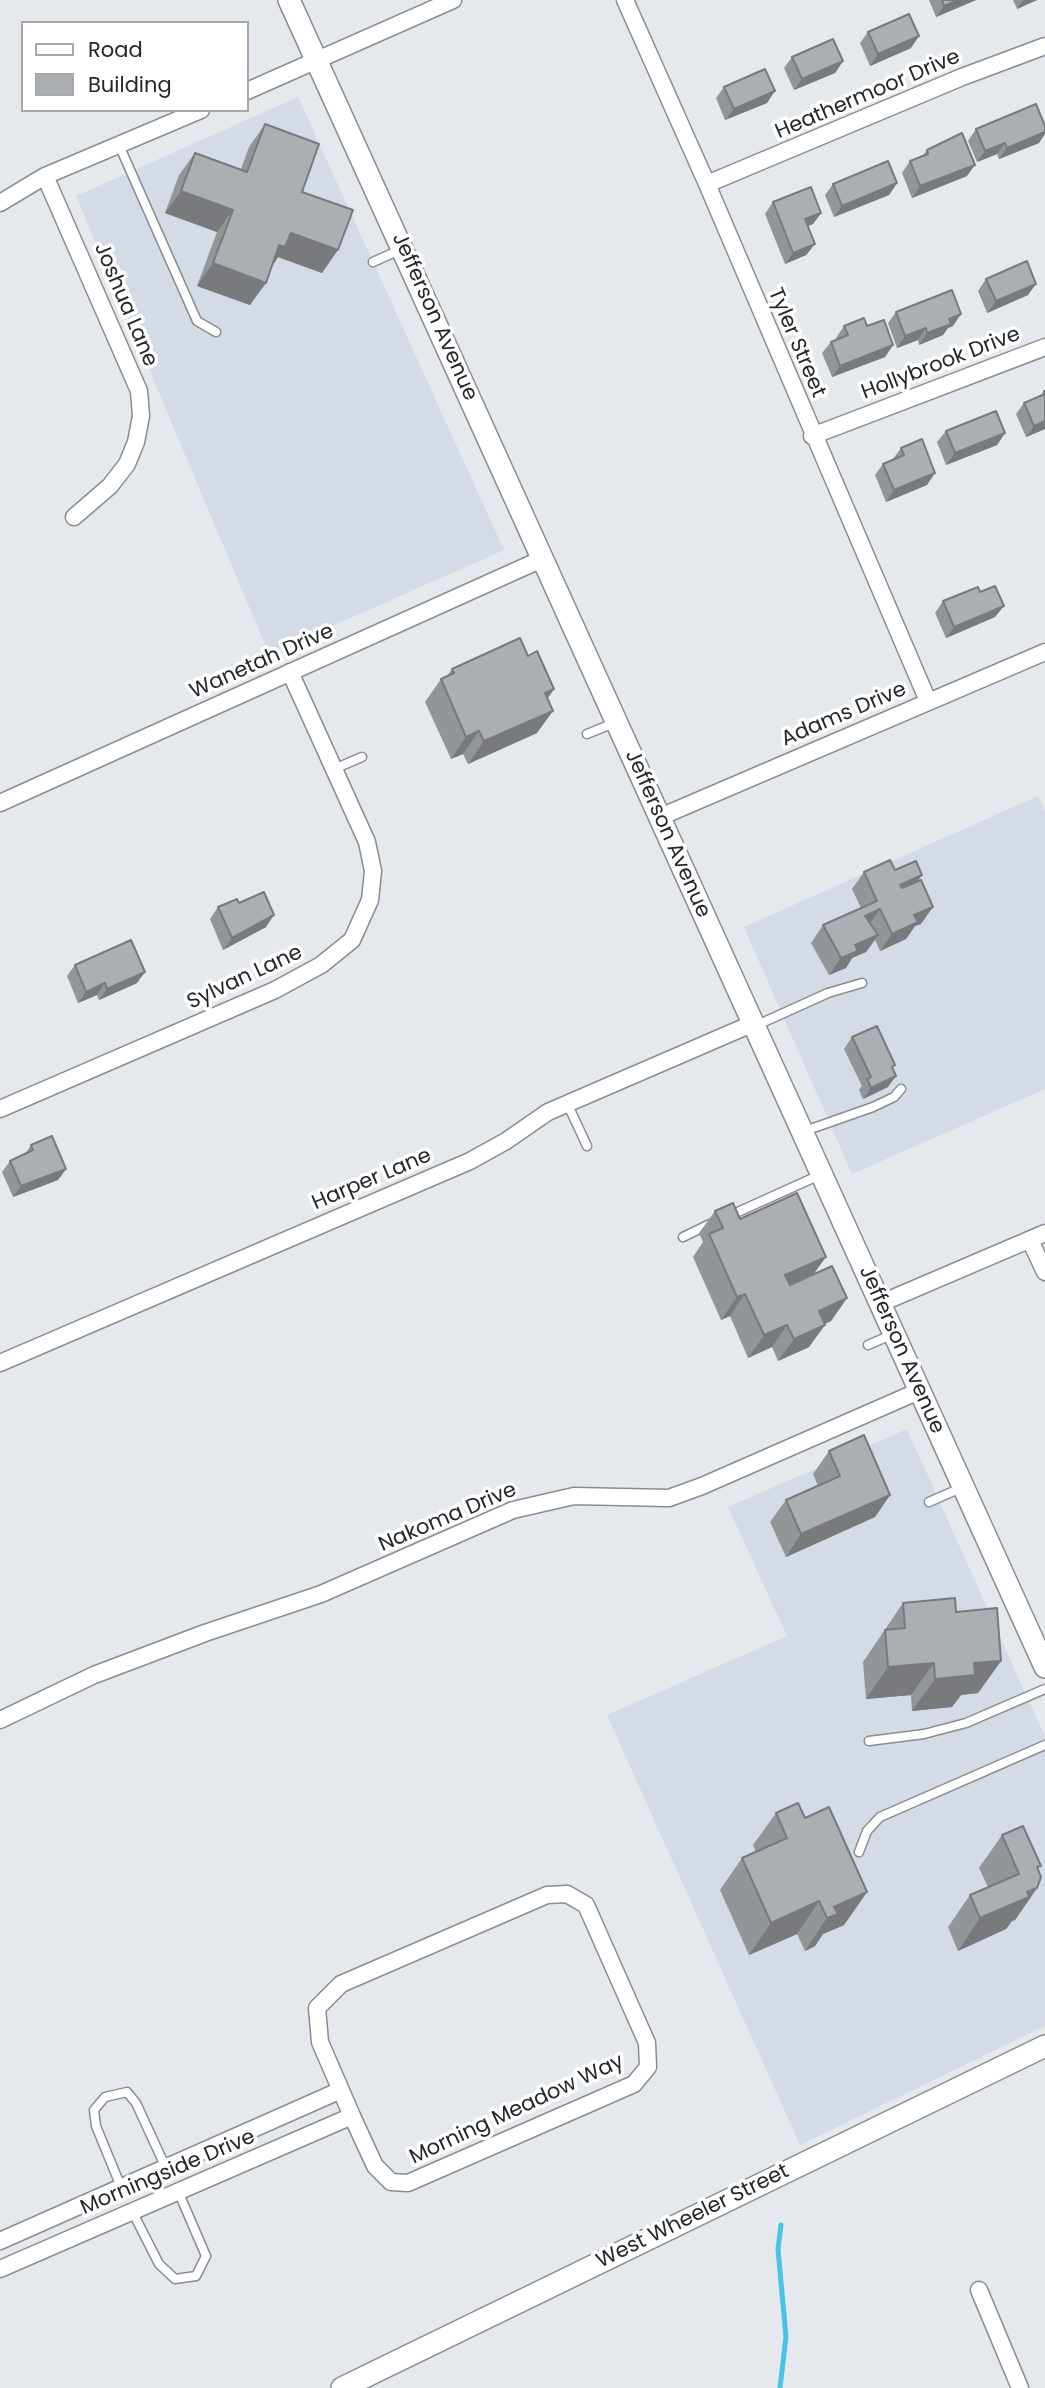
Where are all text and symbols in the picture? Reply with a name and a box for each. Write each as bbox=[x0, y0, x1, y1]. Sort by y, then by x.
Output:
legend bbox=[21, 21, 248, 112]
text: Road bbox=[88, 35, 143, 64]
street label: Heathermoor Drive bbox=[772, 45, 964, 145]
text: Building bbox=[88, 70, 172, 99]
street label: Jefferson Avenue bbox=[386, 229, 482, 405]
street label: Joshua Lane bbox=[88, 239, 162, 371]
street label: Tyler Street bbox=[762, 285, 830, 401]
street label: Hollybrook Drive bbox=[858, 322, 1024, 406]
street label: Wanetah Drive bbox=[186, 619, 338, 705]
street label: Adams Drive bbox=[778, 677, 910, 753]
street label: Jefferson Avenue bbox=[619, 746, 715, 922]
street label: Sylvan Lane bbox=[183, 940, 307, 1016]
street label: Harper Lane bbox=[309, 1144, 435, 1216]
street label: Jefferson Avenue bbox=[853, 1262, 949, 1438]
street label: Nakoma Drive bbox=[375, 1478, 521, 1558]
street label: Morning Meadow Way bbox=[406, 2049, 628, 2171]
street label: Morningside Drive bbox=[77, 2125, 259, 2221]
street label: West Wheeler Street bbox=[593, 2159, 793, 2275]

